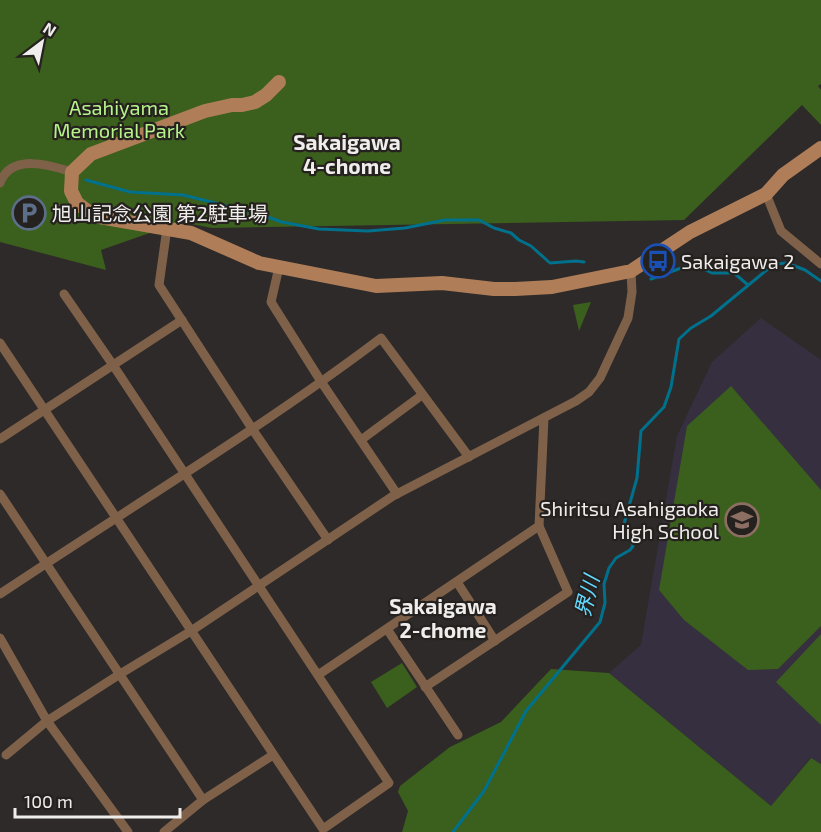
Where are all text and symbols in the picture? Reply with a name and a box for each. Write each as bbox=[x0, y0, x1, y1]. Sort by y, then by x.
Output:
north arrow bbox=[12, 12, 72, 72]
text: N bbox=[40, 18, 60, 40]
park label: Asahiyama Memorial Park bbox=[53, 95, 185, 142]
district label: Sakaigawa 4-chome bbox=[293, 129, 401, 178]
parking icon: 旭山記念公園 第2駐車場 bbox=[11, 195, 47, 231]
place label: 旭山記念公園 第2駐車場 bbox=[52, 201, 268, 225]
bus stop icon: Sakaigawa 2 bbox=[640, 243, 676, 279]
place label: Sakaigawa 2 bbox=[681, 249, 794, 273]
place label: Shiritsu Asahigaoka High School bbox=[540, 496, 719, 543]
school or university icon: Shiritsu Asahigaoka High School bbox=[724, 502, 760, 538]
water label: 界川 bbox=[569, 571, 604, 619]
district label: Sakaigawa 2-chome bbox=[389, 593, 497, 642]
scale bar bbox=[15, 781, 180, 819]
text: 100 m bbox=[24, 790, 73, 812]

